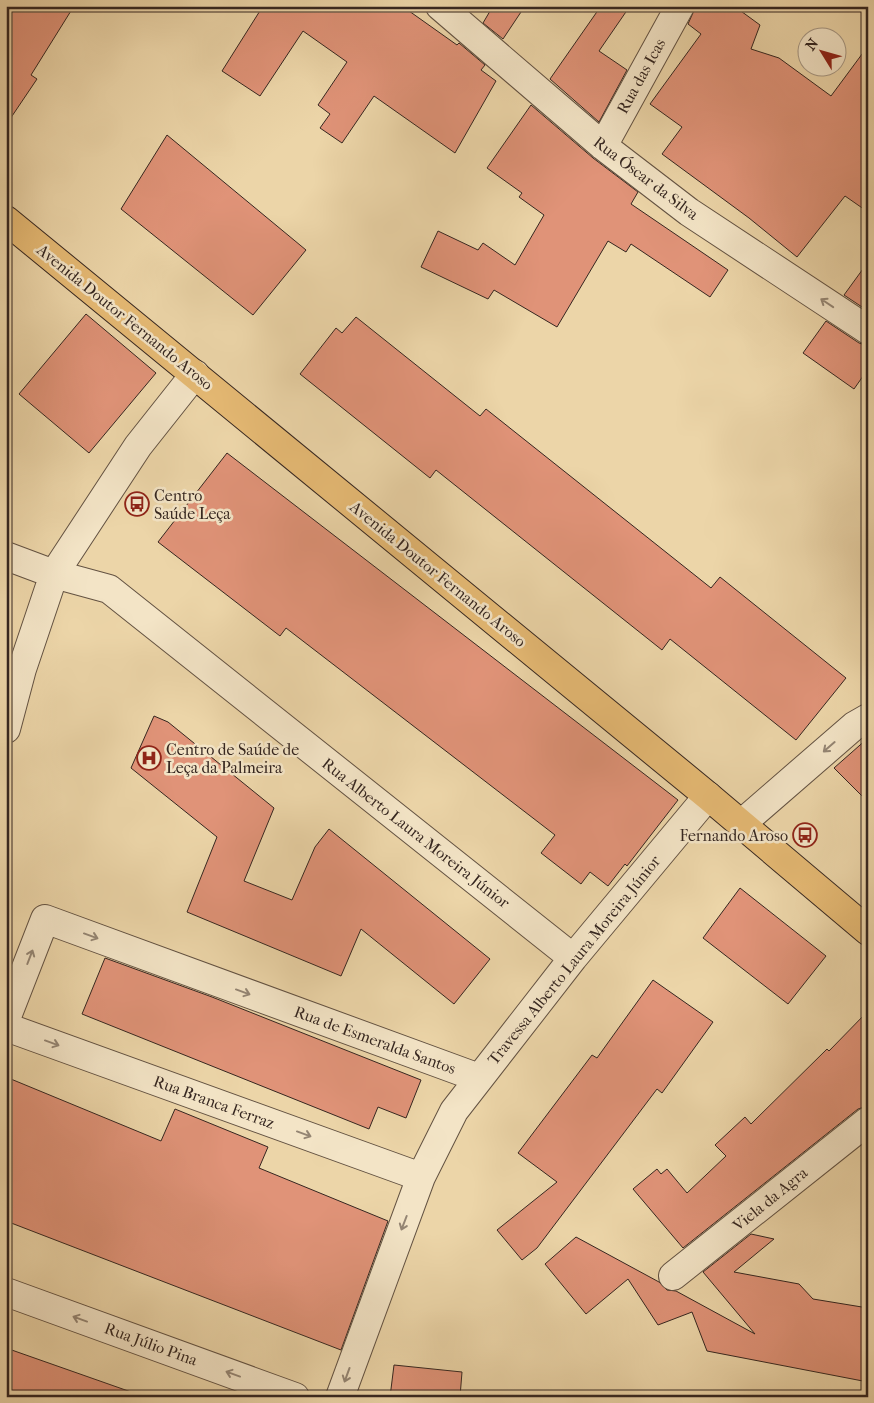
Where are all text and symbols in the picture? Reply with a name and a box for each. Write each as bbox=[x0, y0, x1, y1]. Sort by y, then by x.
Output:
north arrow bbox=[796, 28, 846, 78]
street label: Rua das Icas bbox=[613, 35, 669, 117]
text: N bbox=[802, 35, 822, 54]
street label: Rua Óscar da Silva bbox=[590, 132, 703, 224]
street label: Avenida Doutor Fernando Aroso bbox=[32, 240, 217, 394]
one-way arrow bbox=[820, 298, 834, 308]
place label: Centro Saúde Leça bbox=[154, 486, 231, 523]
bus stop icon: Centro Saúde Leça bbox=[124, 491, 150, 517]
street label: Avenida Doutor Fernando Aroso bbox=[345, 497, 530, 651]
place label: Centro de Saúde de Leça da Palmeira bbox=[166, 740, 299, 777]
one-way arrow bbox=[823, 742, 836, 753]
hospital icon: Centro de Saúde de Leça da Palmeira bbox=[136, 745, 162, 771]
street label: Rua Alberto Laura Moreira Júnior bbox=[318, 754, 514, 912]
bus stop icon: Fernando Aroso bbox=[792, 822, 818, 848]
place label: Fernando Aroso bbox=[679, 826, 788, 845]
street label: Travessa Alberto Laura Moreira Júnior bbox=[484, 851, 664, 1068]
one-way arrow bbox=[83, 932, 98, 941]
one-way arrow bbox=[26, 950, 35, 966]
one-way arrow bbox=[235, 988, 251, 997]
street label: Rua de Esmeralda Santos bbox=[292, 1002, 459, 1078]
one-way arrow bbox=[44, 1039, 59, 1048]
street label: Rua Branca Ferraz bbox=[151, 1071, 277, 1133]
one-way arrow bbox=[295, 1130, 311, 1139]
street label: Viela da Agra bbox=[728, 1163, 812, 1236]
one-way arrow bbox=[398, 1215, 407, 1230]
one-way arrow bbox=[73, 1314, 89, 1323]
street label: Rua Júlio Pina bbox=[102, 1318, 201, 1370]
one-way arrow bbox=[342, 1367, 351, 1382]
one-way arrow bbox=[226, 1369, 241, 1378]

